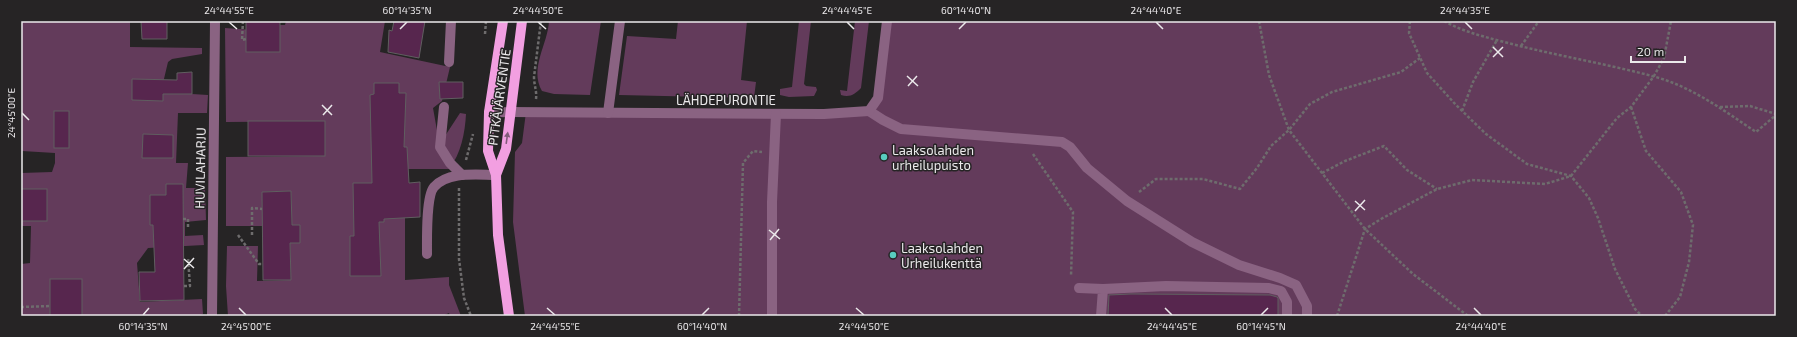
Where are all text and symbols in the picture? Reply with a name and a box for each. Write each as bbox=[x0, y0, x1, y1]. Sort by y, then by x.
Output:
text: 24°44'55"E bbox=[204, 4, 254, 16]
text: 60°14'35"N bbox=[382, 4, 432, 16]
text: 24°44'50"E bbox=[513, 4, 564, 16]
text: 24°44'45"E bbox=[822, 4, 872, 16]
text: 60°14'40"N bbox=[941, 4, 991, 16]
text: 24°44'40"E bbox=[1131, 4, 1182, 16]
text: 24°44'35"E bbox=[1440, 4, 1490, 16]
scale bar bbox=[1631, 38, 1685, 64]
text: 20 m bbox=[1637, 44, 1664, 58]
street label: PITKÄJÄRVENTIE bbox=[484, 48, 514, 146]
text: 24°45'00"E bbox=[5, 88, 17, 138]
street label: LÄHDEPURONTIE bbox=[676, 92, 776, 108]
street label: HUVILAHARJU bbox=[191, 127, 209, 209]
one-way arrow bbox=[504, 132, 510, 144]
place label: Laaksolahden urheilupuisto bbox=[892, 142, 974, 173]
marker: Laaksolahden urheilupuisto bbox=[879, 152, 889, 162]
place label: Laaksolahden Urheilukenttä bbox=[901, 240, 983, 271]
marker: Laaksolahden Urheilukenttä bbox=[888, 250, 898, 260]
text: 60°14'35"N bbox=[118, 320, 168, 332]
text: 24°45'00"E bbox=[221, 320, 271, 332]
text: 24°44'55"E bbox=[530, 320, 580, 332]
text: 60°14'40"N bbox=[677, 320, 727, 332]
text: 24°44'50"E bbox=[839, 320, 890, 332]
text: 24°44'45"E bbox=[1147, 320, 1197, 332]
text: 60°14'45"N bbox=[1236, 320, 1286, 332]
text: 24°44'40"E bbox=[1456, 320, 1507, 332]

